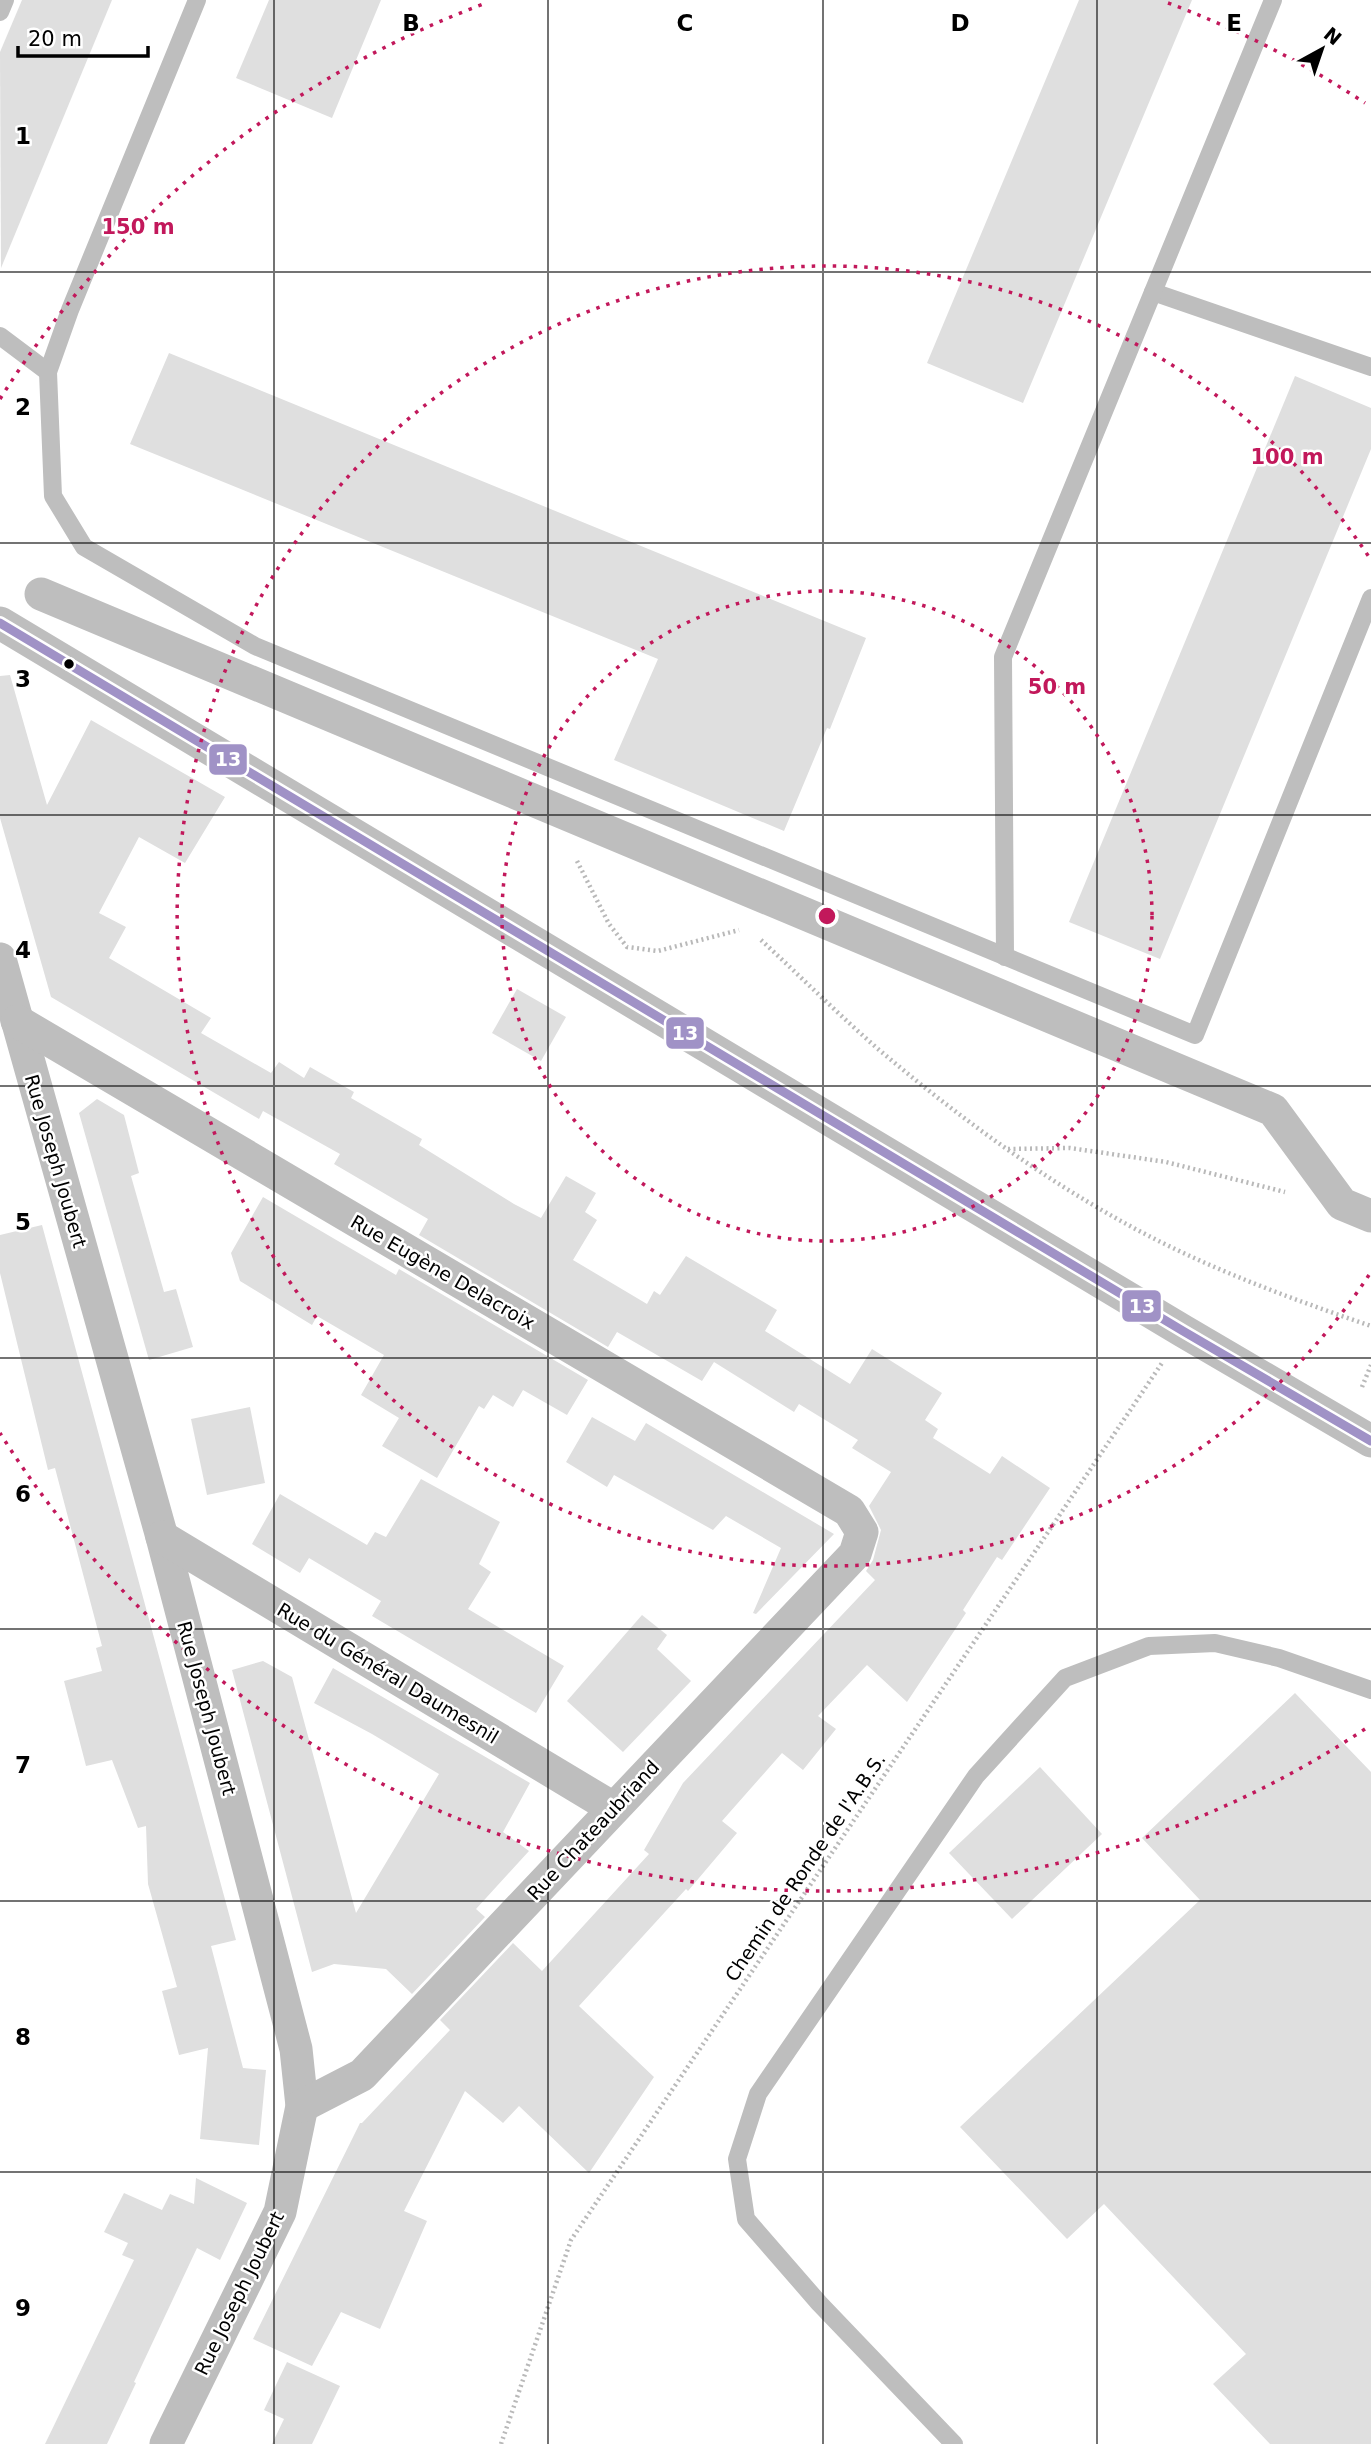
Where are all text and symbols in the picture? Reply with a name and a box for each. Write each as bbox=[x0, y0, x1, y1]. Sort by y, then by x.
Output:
text: B bbox=[402, 10, 420, 36]
text: C bbox=[677, 10, 693, 36]
text: D bbox=[950, 10, 970, 36]
text: E bbox=[1226, 10, 1242, 36]
scale bar bbox=[18, 14, 147, 58]
north arrow bbox=[1287, 14, 1357, 84]
text: N bbox=[1320, 22, 1346, 50]
text: 20 m bbox=[28, 27, 82, 51]
text: 1 bbox=[15, 123, 31, 149]
text: 150 m bbox=[101, 215, 175, 239]
text: 2 bbox=[15, 394, 31, 420]
text: 100 m bbox=[1250, 445, 1324, 469]
unlabelled marker bbox=[62, 657, 76, 671]
text: 3 bbox=[15, 666, 31, 692]
text: 50 m bbox=[1028, 675, 1086, 699]
line badge: 13 bbox=[208, 743, 248, 776]
text: 13 bbox=[215, 748, 241, 770]
centre of rings bbox=[815, 904, 839, 928]
text: 4 bbox=[15, 937, 31, 963]
line badge: 13 bbox=[665, 1016, 705, 1050]
text: 13 bbox=[672, 1022, 698, 1044]
street label: Rue Joseph Joubert bbox=[21, 1072, 91, 1250]
text: 5 bbox=[15, 1209, 31, 1235]
street label: Rue Eugène Delacroix bbox=[347, 1210, 539, 1334]
line badge: 13 bbox=[1121, 1289, 1162, 1323]
text: 13 bbox=[1129, 1295, 1155, 1317]
text: 6 bbox=[15, 1481, 31, 1507]
street label: Rue du Général Daumesnil bbox=[273, 1598, 503, 1748]
street label: Rue Joseph Joubert bbox=[173, 1619, 241, 1797]
street label: Chemin de Ronde de l'A.B.S. bbox=[720, 1749, 890, 1985]
text: 7 bbox=[15, 1752, 31, 1778]
street label: Rue Chateaubriand bbox=[523, 1756, 663, 1904]
text: 8 bbox=[15, 2024, 31, 2050]
street label: Rue Joseph Joubert bbox=[190, 2208, 288, 2378]
text: 9 bbox=[15, 2295, 31, 2321]

